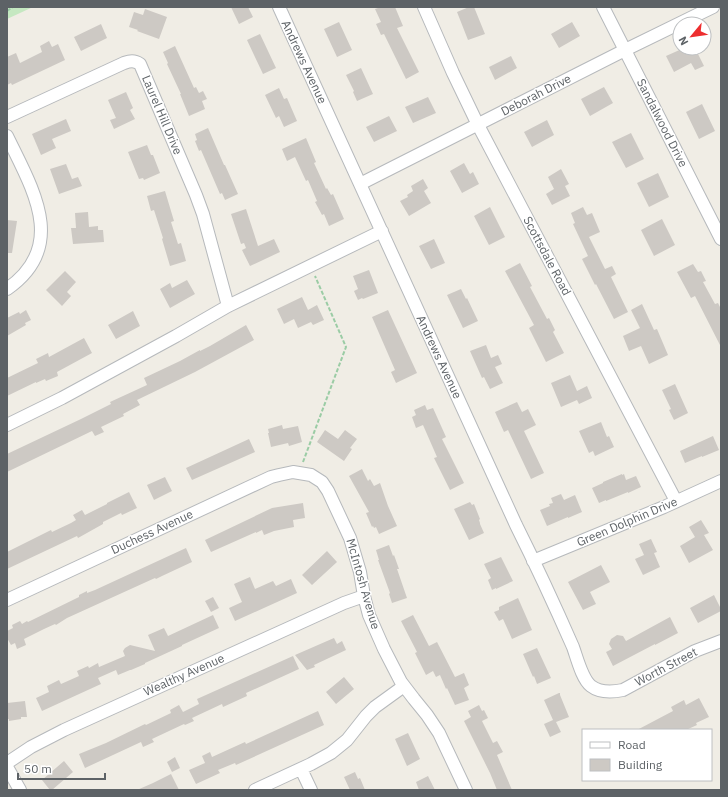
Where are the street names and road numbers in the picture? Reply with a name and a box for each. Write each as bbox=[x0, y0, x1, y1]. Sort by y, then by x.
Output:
street label: Andrews Avenue bbox=[279, 18, 330, 106]
street label: Deborah Drive bbox=[498, 70, 574, 119]
street label: Laurel Hill Drive bbox=[139, 73, 186, 157]
street label: Sandalwood Drive bbox=[634, 76, 691, 170]
street label: Scottsdale Road bbox=[520, 214, 575, 298]
street label: Andrews Avenue bbox=[414, 313, 465, 401]
street label: Green Dolphin Drive bbox=[574, 493, 680, 550]
street label: Duchess Avenue bbox=[108, 506, 196, 557]
street label: McIntosh Avenue bbox=[343, 537, 384, 631]
street label: Worth Street bbox=[632, 644, 700, 689]
street label: Wealthy Avenue bbox=[141, 650, 227, 699]

